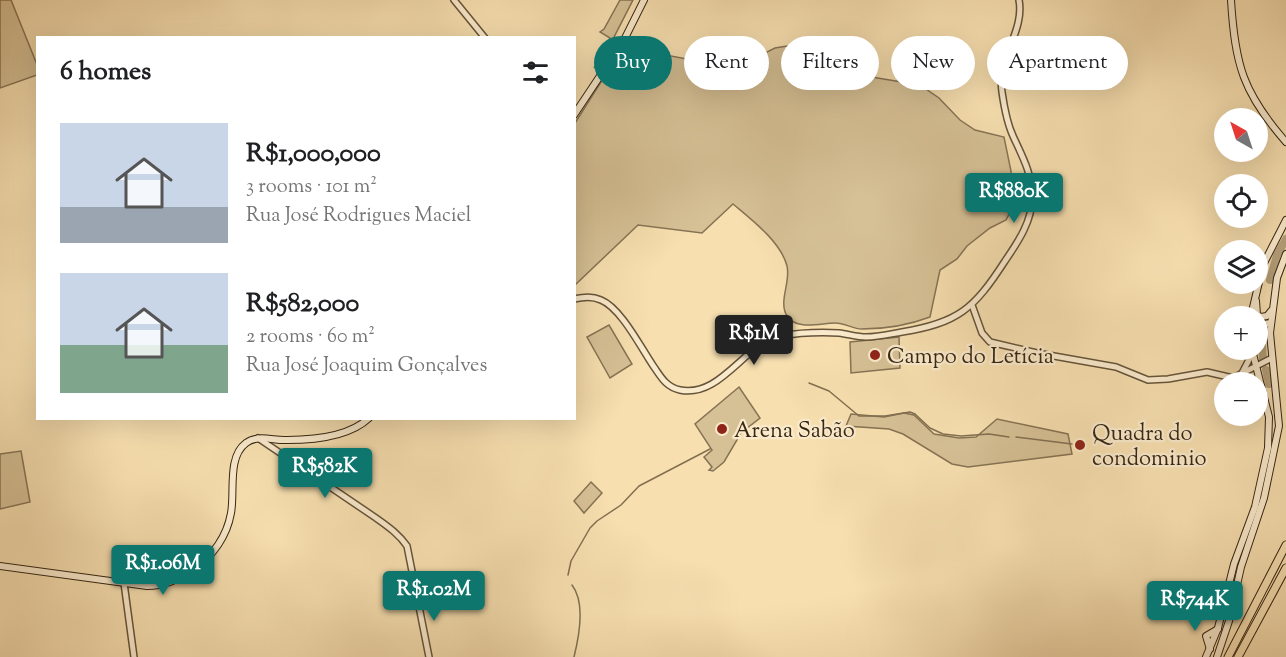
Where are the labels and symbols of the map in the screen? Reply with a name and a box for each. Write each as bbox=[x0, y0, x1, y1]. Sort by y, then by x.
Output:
north arrow bbox=[1214, 108, 1268, 162]
pin: R$880K bbox=[965, 173, 1063, 224]
pin: R$1M bbox=[718, 315, 790, 366]
place label: Campo do Letícia bbox=[887, 342, 1054, 374]
marker: Campo do Letícia bbox=[868, 348, 882, 362]
place label: Arena Sabão bbox=[734, 416, 855, 448]
place label: Quadra do condominio bbox=[1092, 419, 1207, 476]
marker: Arena Sabão bbox=[715, 422, 729, 436]
marker: Quadra do condominio bbox=[1073, 438, 1087, 452]
pin: R$582K bbox=[276, 448, 374, 499]
pin: R$1.06M bbox=[108, 545, 218, 596]
pin: R$1.02M bbox=[379, 571, 489, 622]
pin: R$744K bbox=[1146, 581, 1244, 632]

